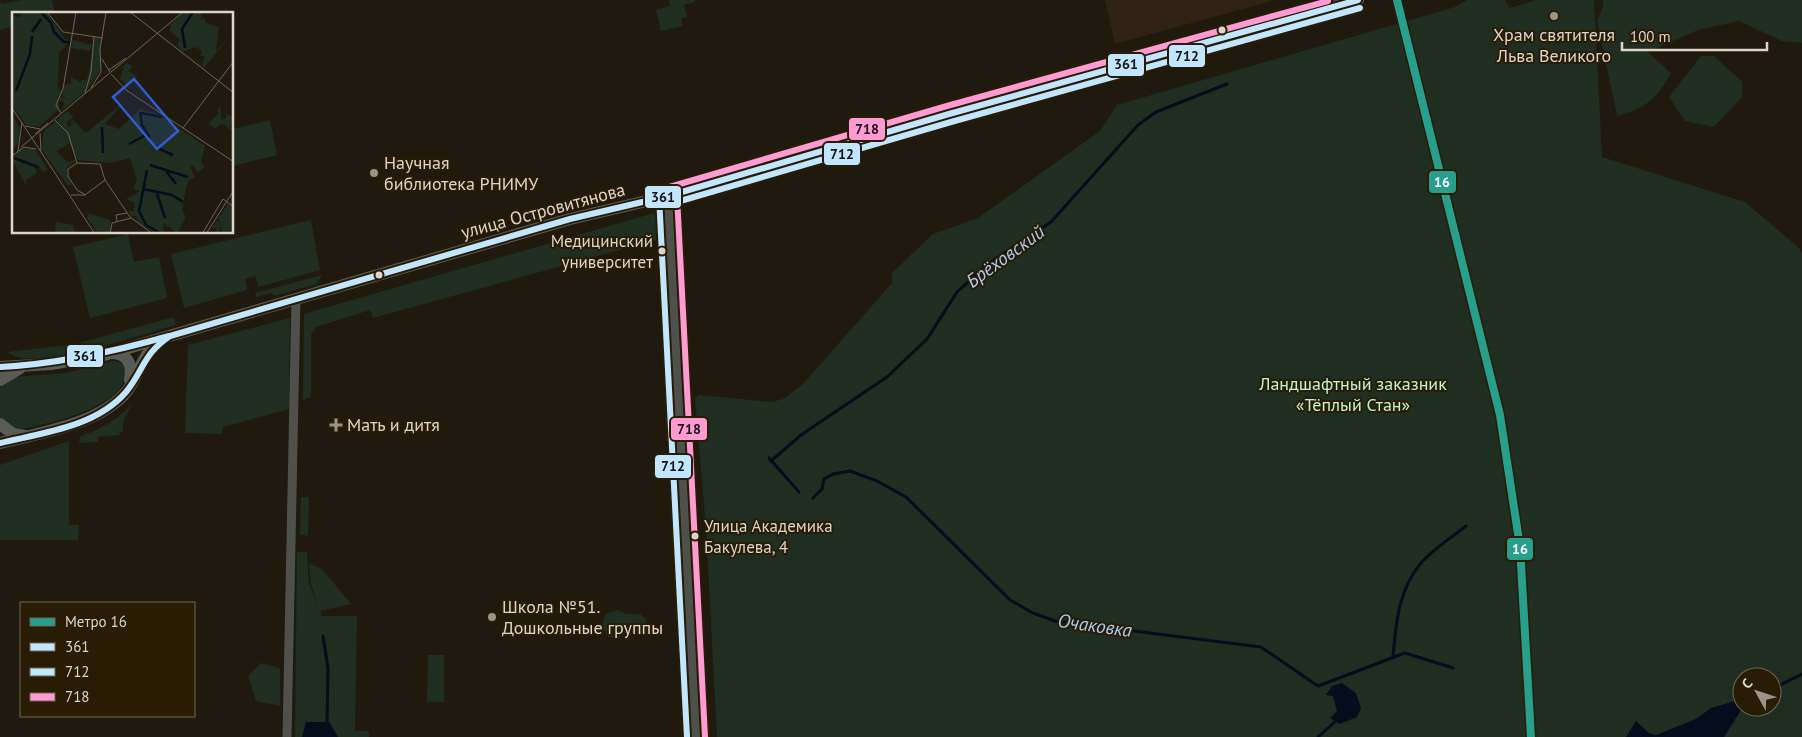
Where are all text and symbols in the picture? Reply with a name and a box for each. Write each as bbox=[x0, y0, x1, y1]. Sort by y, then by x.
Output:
marker: Храм святителя Льва Великого bbox=[1548, 10, 1560, 22]
inset map bbox=[12, 12, 234, 234]
scale bar bbox=[1622, 20, 1767, 52]
place label: Храм святителя Льва Великого bbox=[1493, 23, 1615, 67]
unlabelled marker bbox=[1217, 25, 1227, 35]
text: 100 m bbox=[1630, 27, 1671, 46]
line badge: 712 bbox=[1168, 44, 1206, 68]
text: 712 bbox=[1175, 47, 1199, 65]
line badge: 361 bbox=[1107, 53, 1145, 77]
text: 361 bbox=[1114, 55, 1138, 73]
line badge: 718 bbox=[848, 117, 886, 141]
text: 718 bbox=[855, 120, 879, 138]
line badge: 712 bbox=[823, 142, 861, 166]
text: 712 bbox=[830, 145, 854, 163]
place label: Научная библиотека РНИМУ bbox=[384, 151, 538, 195]
marker: Научная библиотека РНИМУ bbox=[368, 167, 380, 179]
line badge: 16 bbox=[1428, 170, 1457, 194]
text: 16 bbox=[1434, 173, 1450, 191]
street label: улица Островитянова bbox=[458, 178, 628, 244]
line badge: 361 bbox=[644, 185, 682, 209]
text: 361 bbox=[651, 188, 675, 206]
water label: Брёховский bbox=[961, 219, 1049, 293]
place label: Медицинский университет bbox=[551, 230, 653, 273]
marker: Медицинский университет bbox=[657, 246, 667, 256]
unlabelled marker bbox=[374, 270, 384, 280]
line badge: 361 bbox=[66, 344, 104, 368]
text: 361 bbox=[73, 347, 97, 365]
park label: Ландшафтный заказник «Тёплый Стан» bbox=[1258, 372, 1447, 416]
place label: Мать и дитя bbox=[347, 413, 440, 436]
line badge: 718 bbox=[670, 417, 708, 441]
marker: Мать и дитя bbox=[329, 418, 343, 432]
text: 718 bbox=[677, 420, 701, 438]
line badge: 712 bbox=[654, 454, 692, 479]
text: 712 bbox=[661, 457, 685, 475]
place label: Улица Академика Бакулева, 4 bbox=[704, 515, 833, 558]
marker: Улица Академика Бакулева, 4 bbox=[690, 531, 700, 541]
line badge: 16 bbox=[1506, 537, 1534, 561]
text: 16 bbox=[1512, 540, 1528, 558]
place label: Школа №51. Дошкольные группы bbox=[502, 595, 663, 639]
legend bbox=[20, 602, 195, 717]
water label: Очаковка bbox=[1056, 608, 1134, 642]
marker: Школа №51. Дошкольные группы bbox=[486, 611, 498, 623]
text: Метро 16 bbox=[65, 612, 127, 631]
text: 361 bbox=[65, 637, 90, 656]
text: 712 bbox=[65, 662, 90, 681]
north arrow bbox=[1732, 667, 1782, 717]
text: С bbox=[1738, 675, 1757, 692]
text: 718 bbox=[65, 687, 90, 706]

